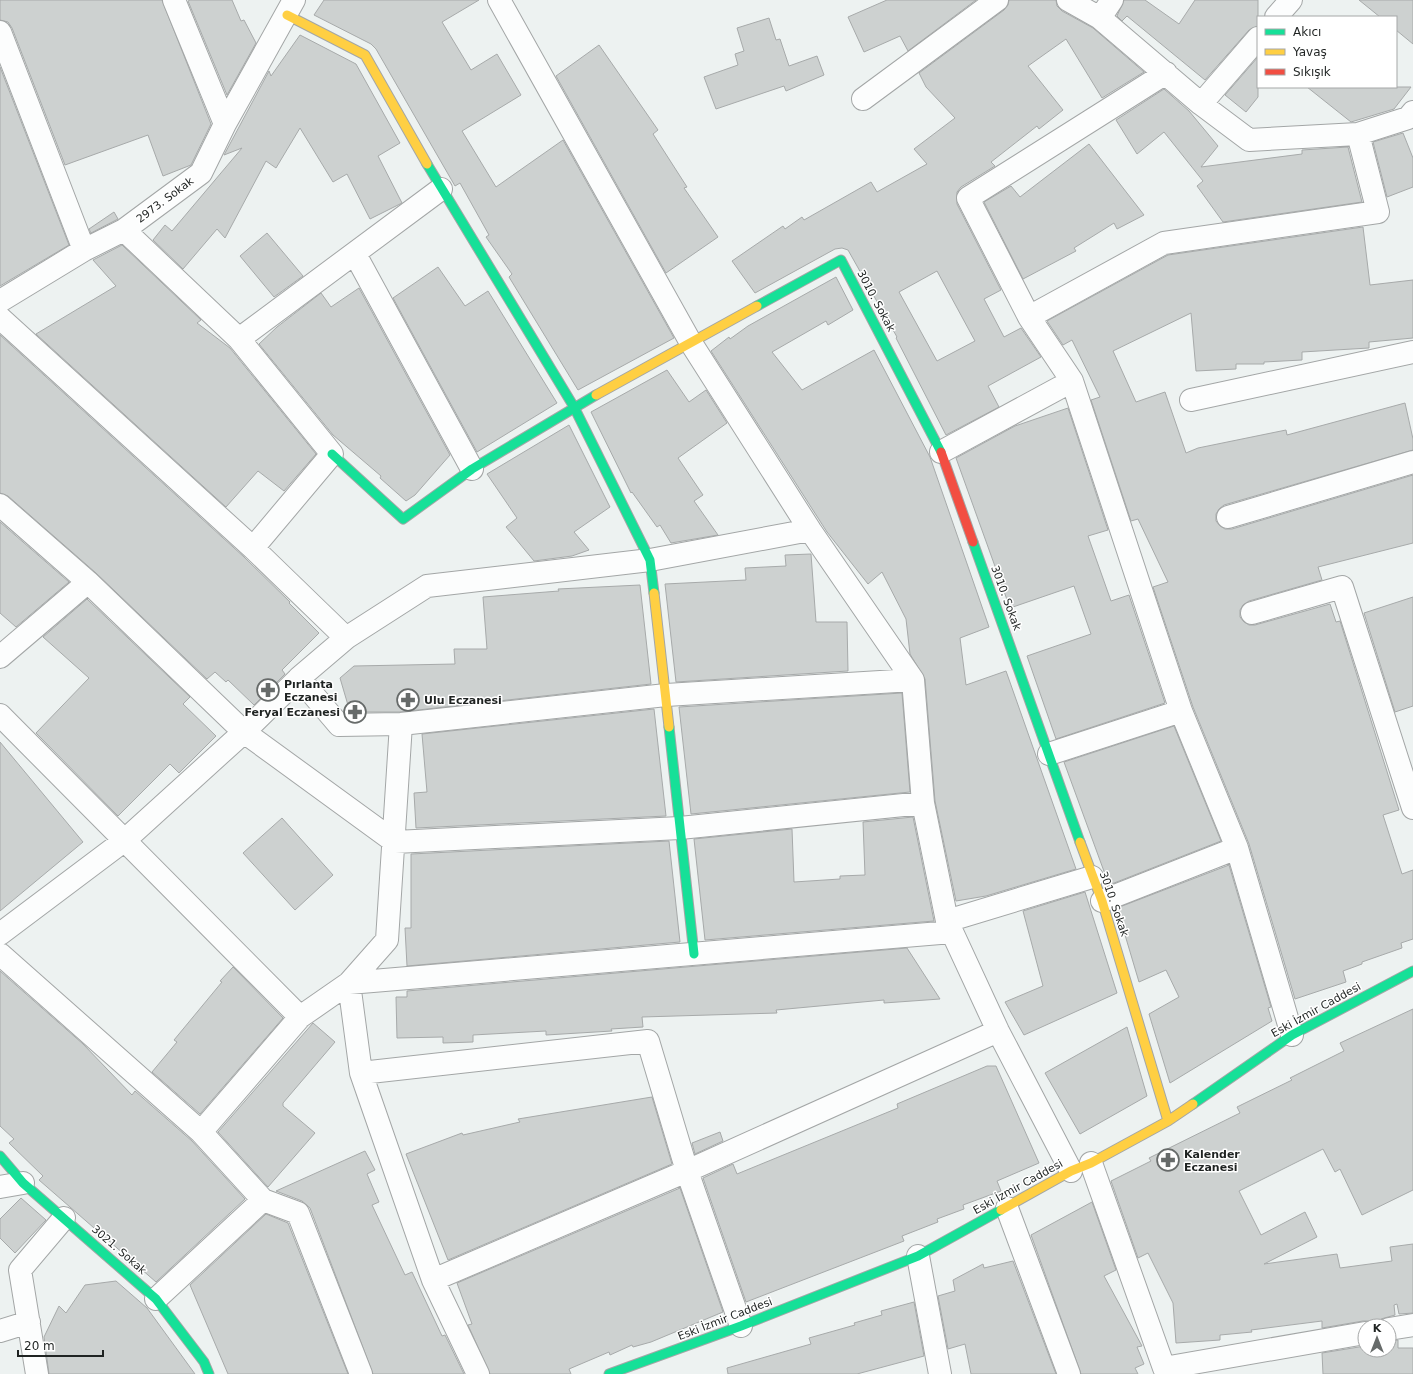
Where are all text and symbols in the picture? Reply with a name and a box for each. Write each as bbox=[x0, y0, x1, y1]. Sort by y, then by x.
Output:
legend bbox=[1257, 16, 1397, 88]
text: Akıcı bbox=[1293, 25, 1321, 39]
text: Yavaş bbox=[1292, 45, 1327, 59]
text: Sıkışık bbox=[1293, 65, 1331, 79]
street label: 2973. Sokak bbox=[134, 174, 197, 226]
street label: 3010. Sokak bbox=[854, 268, 898, 335]
street label: 3010. Sokak bbox=[988, 564, 1024, 633]
pharmacy icon: Pırlanta Eczanesi bbox=[255, 677, 281, 703]
place label: Pırlanta Eczanesi bbox=[284, 678, 337, 704]
pharmacy icon: Ulu Eczanesi bbox=[395, 687, 421, 713]
place label: Ulu Eczanesi bbox=[424, 694, 502, 707]
pharmacy icon: Feryal Eczanesi bbox=[342, 699, 368, 725]
place label: Feryal Eczanesi bbox=[244, 706, 340, 719]
street label: 3010. Sokak bbox=[1097, 870, 1131, 939]
street label: Eski İzmir Caddesi bbox=[1269, 980, 1363, 1040]
pharmacy icon: Kalender Eczanesi bbox=[1155, 1147, 1181, 1173]
place label: Kalender Eczanesi bbox=[1184, 1148, 1240, 1174]
street label: Eski İzmir Caddesi bbox=[971, 1157, 1065, 1217]
street label: 3021. Sokak bbox=[89, 1223, 149, 1278]
street label: Eski İzmir Caddesi bbox=[676, 1295, 774, 1343]
north arrow bbox=[1357, 1318, 1397, 1358]
text: K bbox=[1373, 1322, 1382, 1335]
scale bar bbox=[18, 1332, 103, 1358]
text: 20 m bbox=[24, 1339, 55, 1353]

